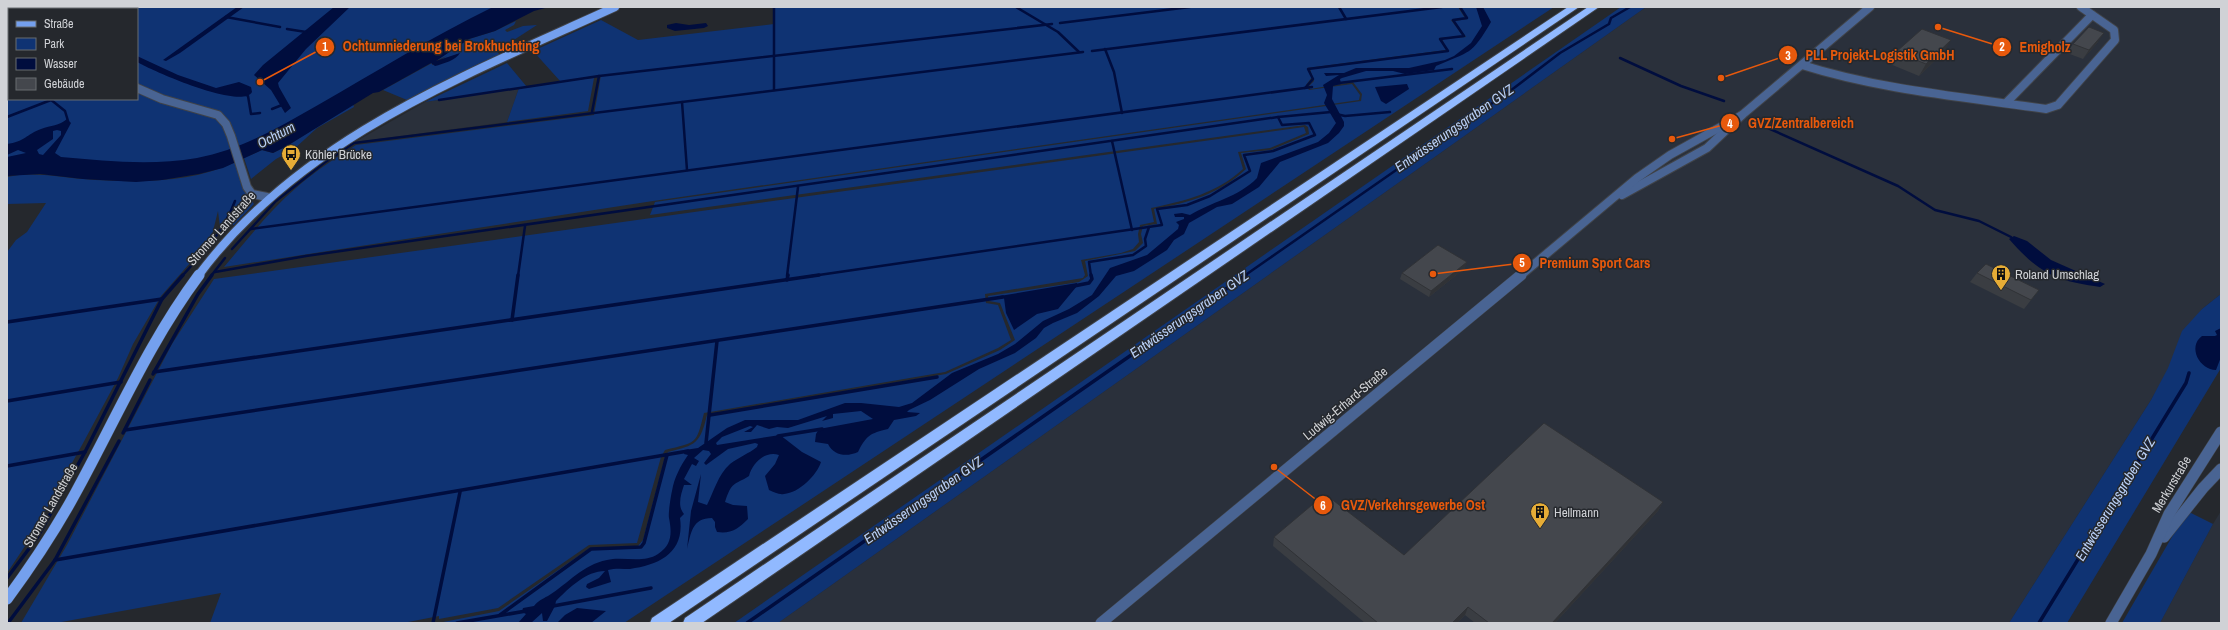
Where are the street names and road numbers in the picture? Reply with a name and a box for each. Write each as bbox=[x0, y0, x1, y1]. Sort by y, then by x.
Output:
street label: Stromer Landstraße bbox=[183, 187, 259, 269]
street label: Ludwig-Erhard-Straße bbox=[1299, 363, 1391, 444]
street label: Merkurstraße bbox=[2148, 453, 2195, 516]
street label: Stromer Landstraße bbox=[19, 460, 82, 551]

